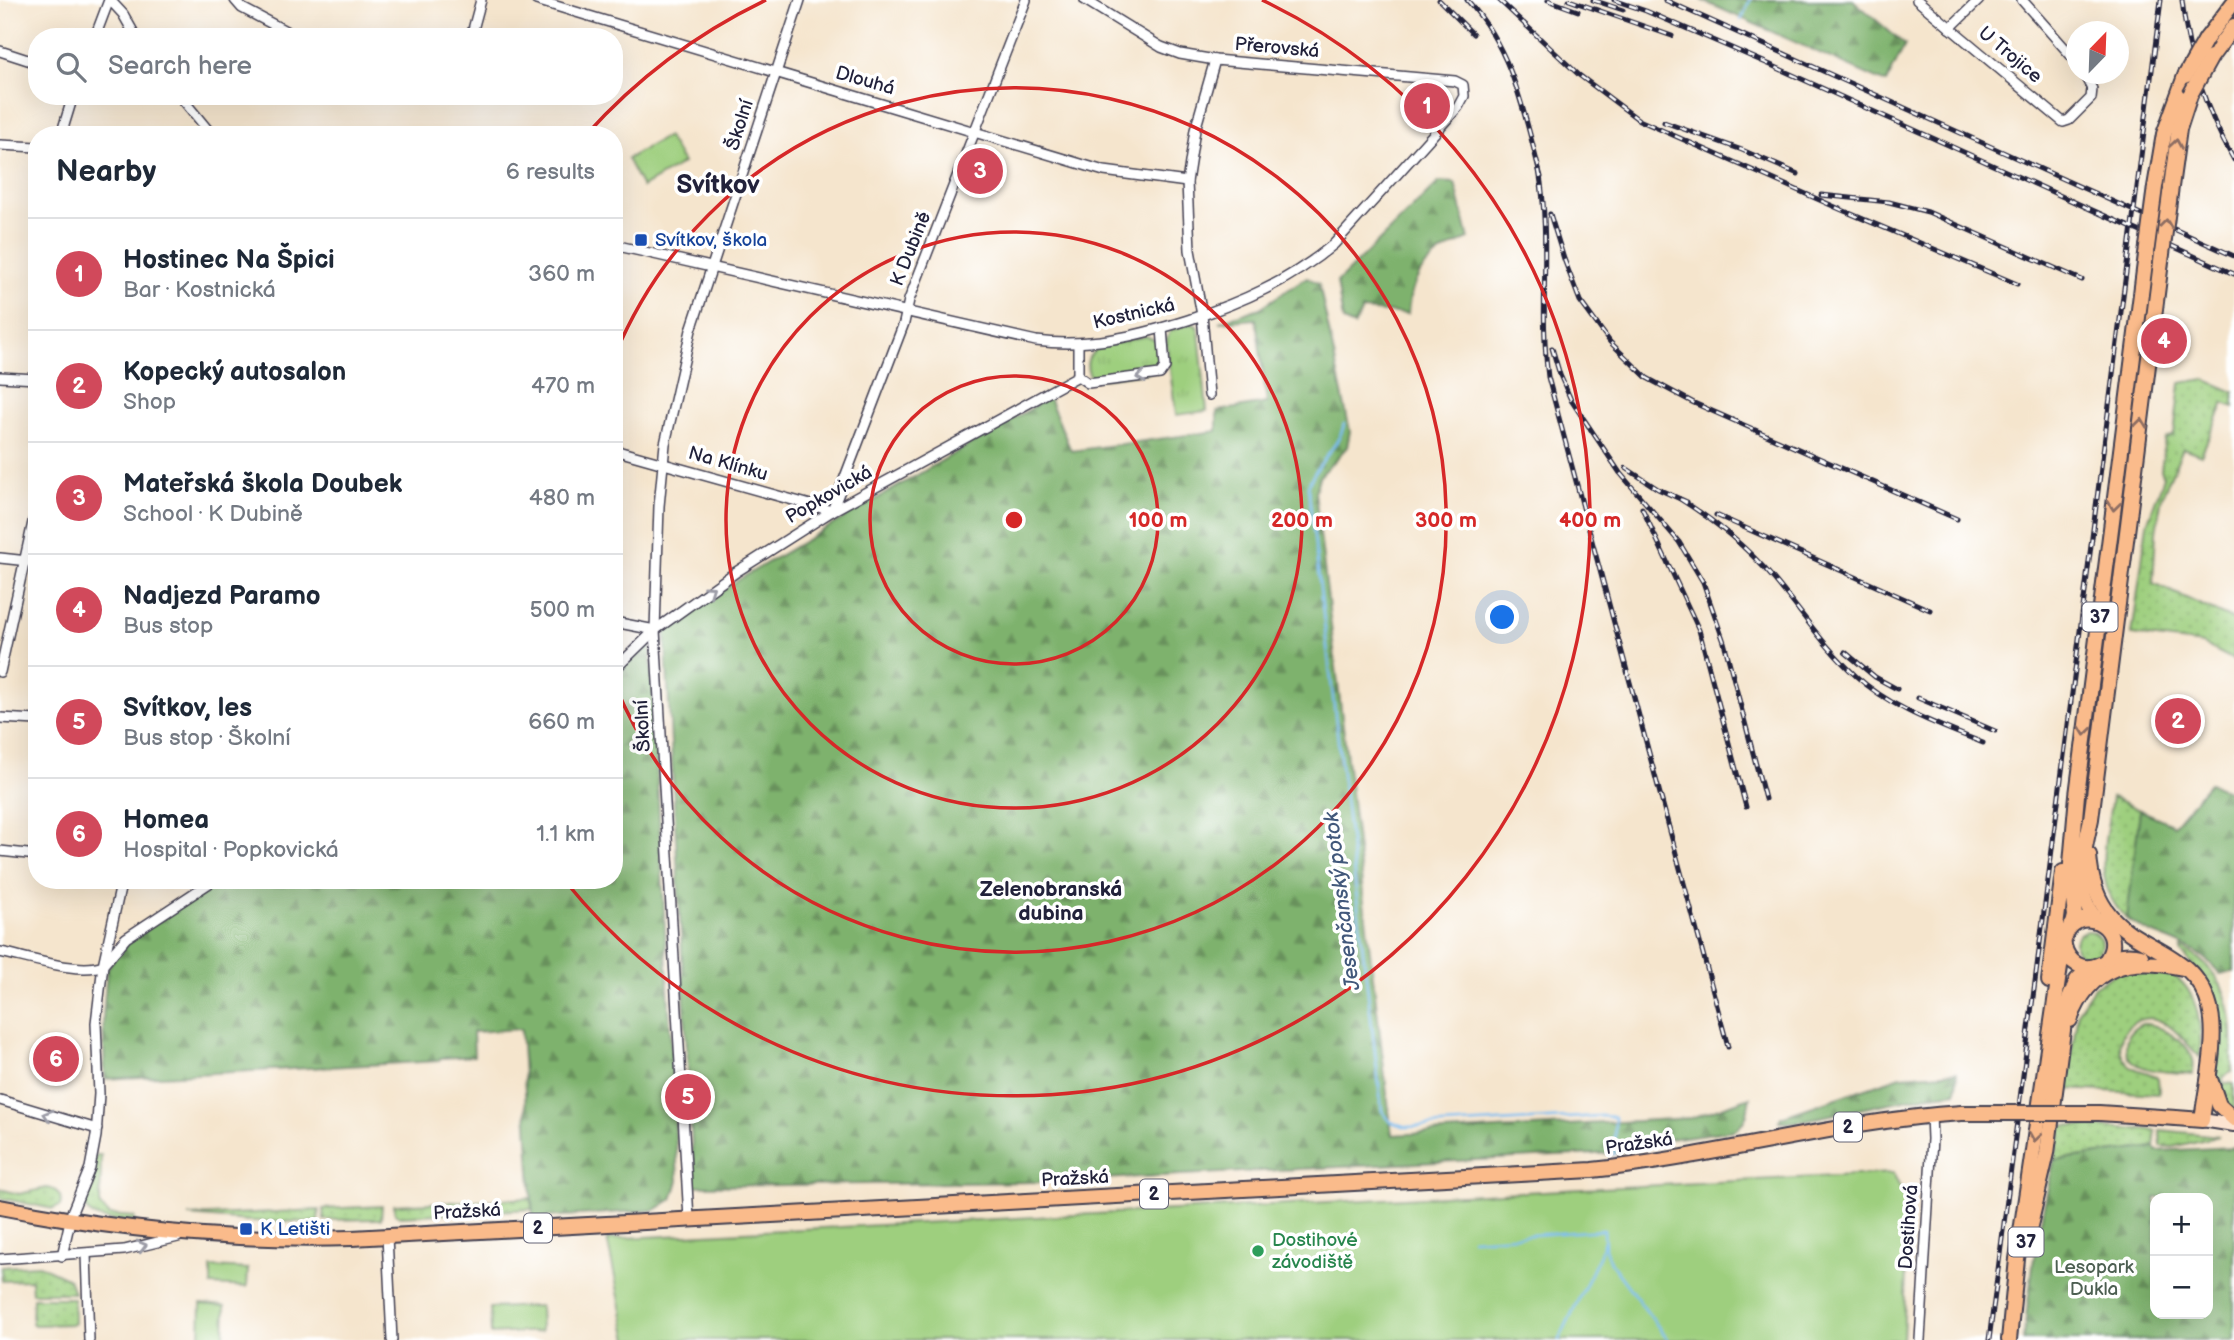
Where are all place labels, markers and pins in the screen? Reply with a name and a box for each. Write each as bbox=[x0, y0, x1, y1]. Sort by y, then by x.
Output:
pin: 1 bbox=[1404, 80, 1450, 132]
pin: 3 bbox=[957, 145, 1003, 197]
place label: Svítkov, škola bbox=[655, 229, 767, 252]
marker: Svítkov, škola bbox=[633, 232, 649, 248]
pin: 4 bbox=[2141, 315, 2187, 367]
centre of rings bbox=[1002, 508, 1026, 532]
pin: 2 bbox=[2155, 695, 2201, 747]
pin: 6 bbox=[33, 1033, 79, 1085]
pin: 5 bbox=[665, 1071, 711, 1123]
place label: K Letišti bbox=[260, 1218, 330, 1241]
marker: K Letišti bbox=[238, 1221, 254, 1237]
place label: Dostihové závodiště bbox=[1272, 1229, 1358, 1274]
marker: Dostihové závodiště bbox=[1250, 1243, 1266, 1259]

